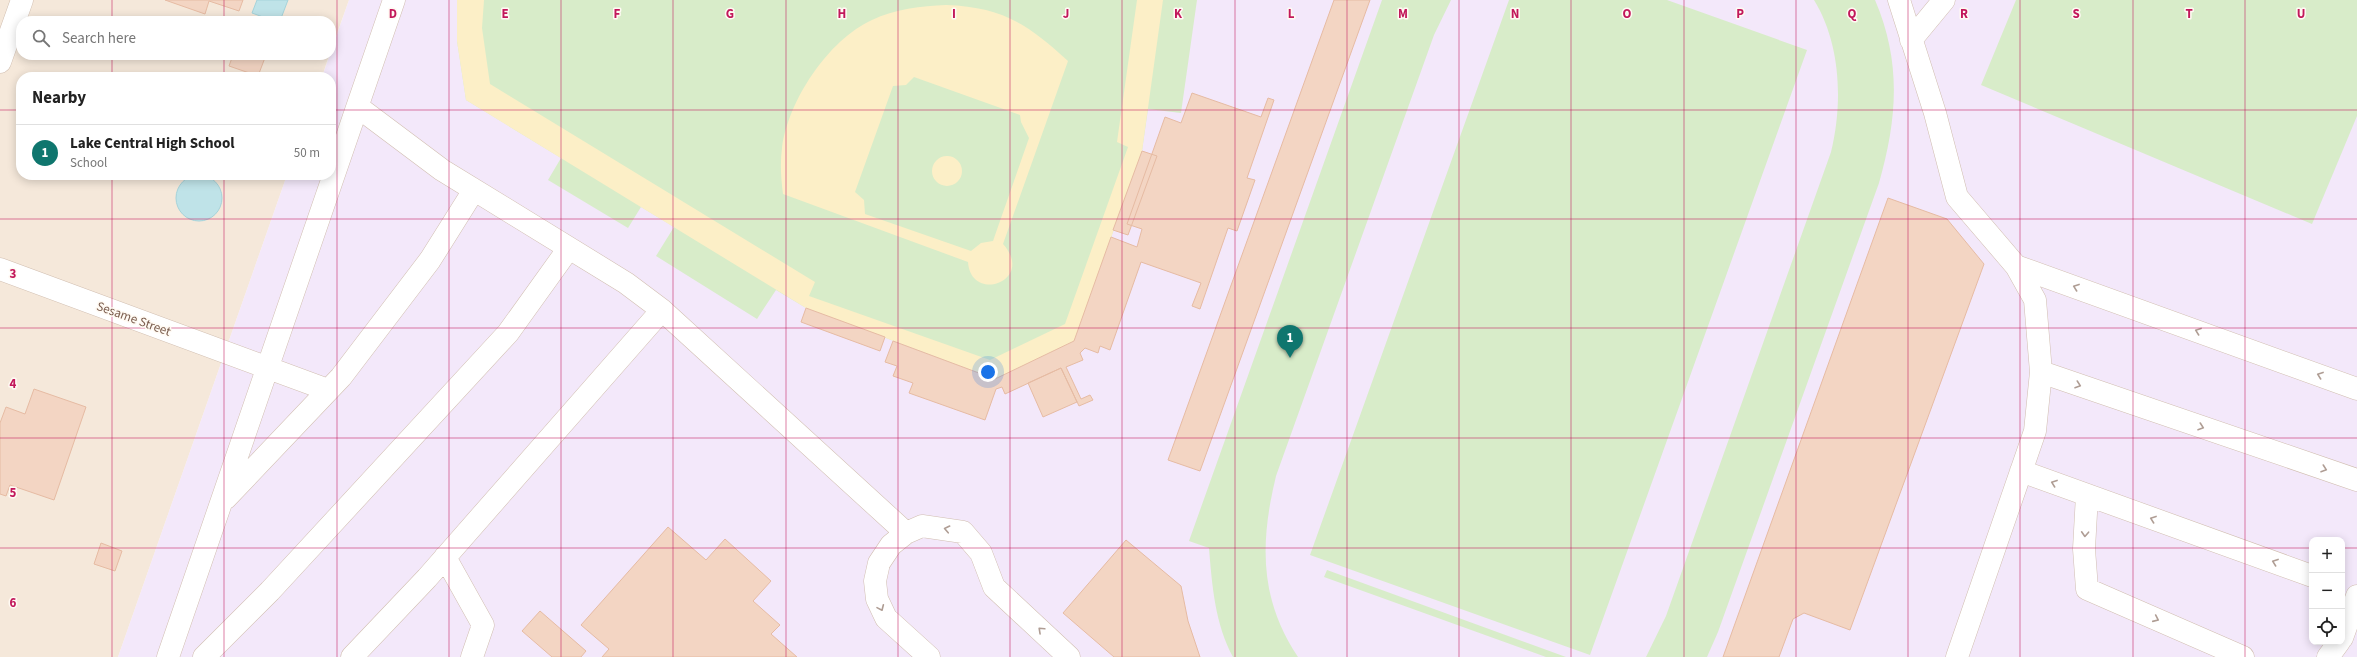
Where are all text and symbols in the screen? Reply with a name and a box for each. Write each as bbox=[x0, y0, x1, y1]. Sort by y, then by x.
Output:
text: D bbox=[389, 5, 397, 23]
text: E bbox=[501, 5, 509, 23]
text: F bbox=[614, 5, 621, 23]
text: G bbox=[726, 5, 734, 23]
text: H bbox=[838, 5, 846, 23]
text: I bbox=[952, 5, 956, 23]
text: J bbox=[1063, 5, 1069, 23]
text: K bbox=[1174, 5, 1183, 23]
text: L bbox=[1288, 5, 1295, 23]
text: M bbox=[1398, 5, 1408, 23]
text: N bbox=[1511, 5, 1519, 23]
text: O bbox=[1623, 5, 1632, 23]
text: P bbox=[1736, 5, 1744, 23]
text: Q bbox=[1848, 5, 1857, 23]
text: R bbox=[1960, 5, 1968, 23]
text: S bbox=[2072, 5, 2080, 23]
text: T bbox=[2185, 5, 2193, 23]
text: U bbox=[2297, 5, 2305, 23]
search box bbox=[16, 16, 336, 60]
icon: search bbox=[30, 27, 52, 49]
text: Search here bbox=[62, 28, 136, 49]
text: Nearby bbox=[32, 86, 86, 110]
text: Lake Central High School bbox=[70, 133, 235, 154]
text: 1 bbox=[42, 144, 48, 162]
text: 50 m bbox=[294, 144, 320, 162]
text: School bbox=[70, 154, 107, 172]
text: 3 bbox=[10, 265, 17, 283]
one-way arrow bbox=[2072, 284, 2079, 292]
street label: Sesame Street bbox=[94, 297, 174, 341]
pin: 1 bbox=[1277, 325, 1303, 358]
one-way arrow bbox=[2195, 328, 2202, 336]
your location bbox=[978, 362, 998, 382]
one-way arrow bbox=[2317, 372, 2324, 380]
text: 4 bbox=[10, 375, 17, 393]
one-way arrow bbox=[2074, 380, 2081, 388]
one-way arrow bbox=[2197, 422, 2204, 430]
one-way arrow bbox=[2320, 464, 2327, 472]
one-way arrow bbox=[2051, 480, 2058, 488]
text: 5 bbox=[10, 484, 17, 502]
one-way arrow bbox=[2149, 515, 2156, 523]
one-way arrow bbox=[944, 525, 950, 533]
one-way arrow bbox=[2081, 531, 2090, 537]
map controls bbox=[2309, 537, 2345, 645]
button: + bbox=[2309, 537, 2345, 573]
one-way arrow bbox=[2272, 559, 2279, 567]
button: − bbox=[2309, 573, 2345, 609]
text: 6 bbox=[10, 594, 17, 612]
one-way arrow bbox=[876, 603, 884, 611]
button: locate bbox=[2309, 609, 2345, 645]
one-way arrow bbox=[2151, 614, 2159, 622]
one-way arrow bbox=[1038, 628, 1046, 635]

